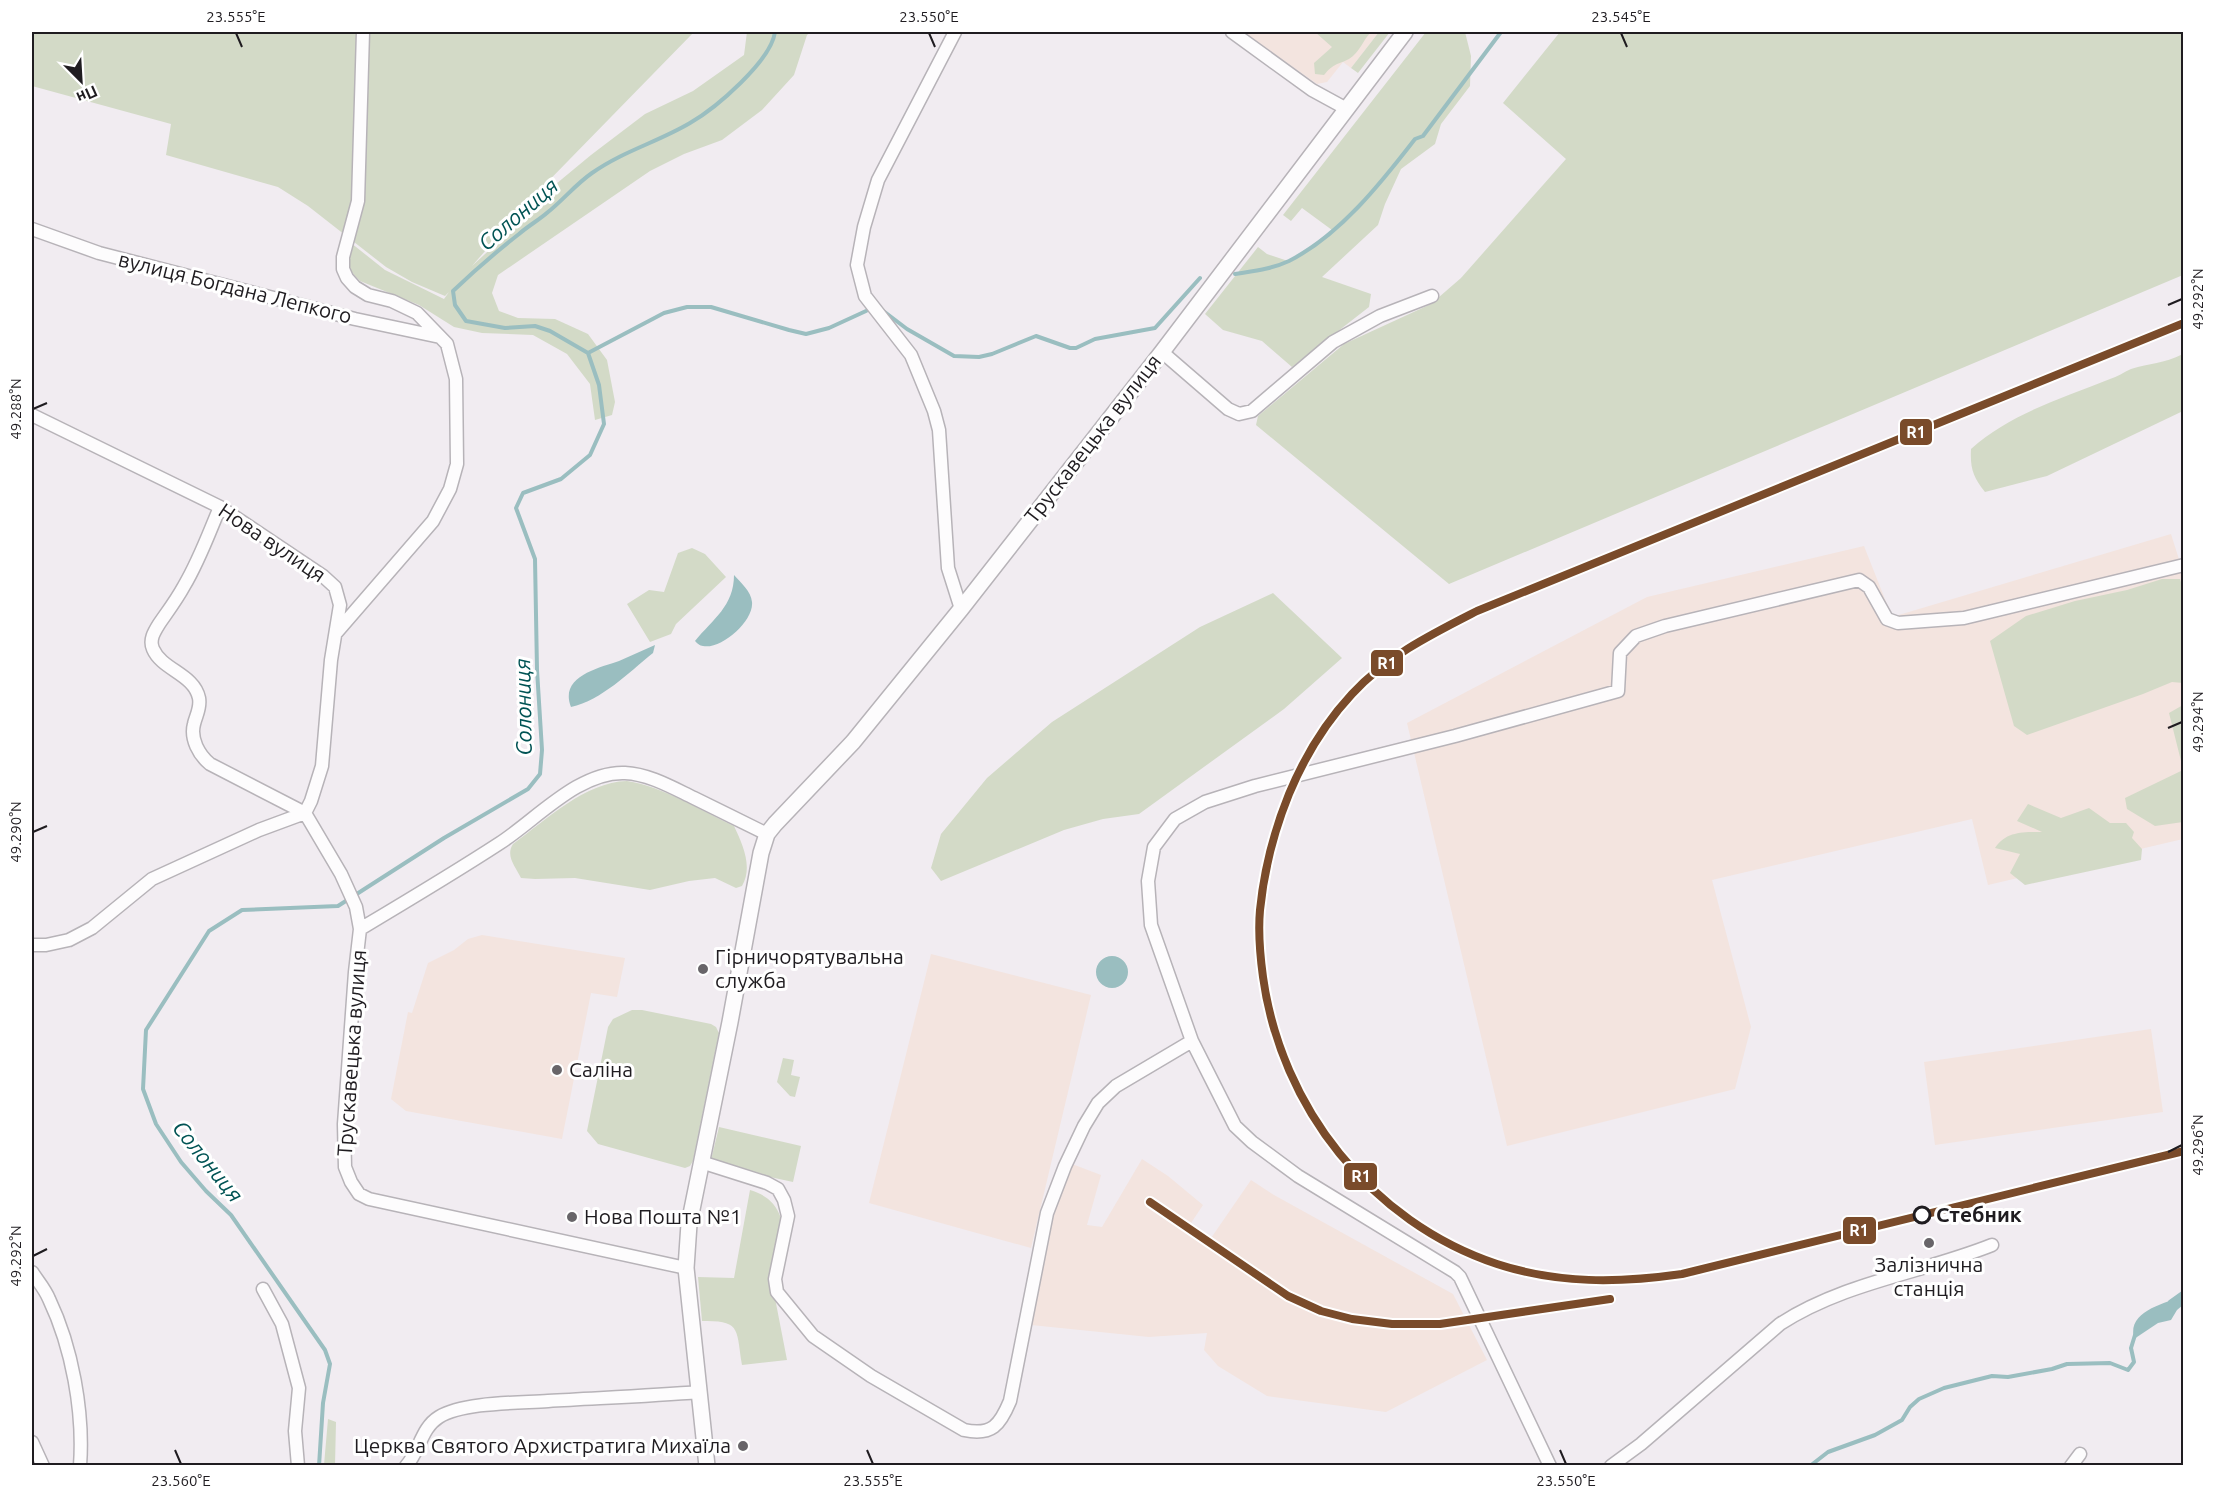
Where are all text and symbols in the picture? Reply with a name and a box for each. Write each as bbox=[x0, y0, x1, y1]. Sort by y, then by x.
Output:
text: 23.555°E bbox=[206, 8, 266, 25]
text: 23.550°E bbox=[899, 8, 959, 25]
text: 23.545°E bbox=[1591, 8, 1651, 25]
north arrow bbox=[51, 51, 111, 111]
text: Пн bbox=[74, 82, 100, 107]
water label: Солониця bbox=[473, 172, 563, 255]
street label: вулиця Богдана Лепкого bbox=[116, 246, 355, 328]
text: 49.292°N bbox=[2189, 268, 2206, 330]
street label: Трускавецька вулиця bbox=[1019, 349, 1165, 527]
text: 49.288°N bbox=[7, 378, 24, 440]
line badge: R1 bbox=[1899, 418, 1933, 446]
text: R1 bbox=[1906, 423, 1926, 441]
street label: Нова вулиця bbox=[215, 498, 331, 587]
line badge: R1 bbox=[1370, 649, 1404, 677]
text: R1 bbox=[1377, 654, 1397, 672]
water label: Солониця bbox=[509, 658, 536, 756]
text: 49.294°N bbox=[2189, 691, 2206, 753]
text: 49.290°N bbox=[7, 801, 24, 863]
place label: Гірничорятувальна служба bbox=[715, 944, 904, 992]
street label: Трускавецька вулиця bbox=[332, 949, 370, 1157]
marker: Гірничорятувальна служба bbox=[696, 962, 710, 976]
place label: Саліна bbox=[569, 1057, 633, 1081]
marker: Саліна bbox=[550, 1063, 564, 1077]
text: 49.296°N bbox=[2189, 1114, 2206, 1176]
water label: Солониця bbox=[168, 1115, 249, 1206]
line badge: R1 bbox=[1343, 1162, 1378, 1191]
text: R1 bbox=[1351, 1167, 1371, 1185]
place label: Стебник bbox=[1936, 1202, 2022, 1226]
place label: Нова Пошта №1 bbox=[584, 1204, 742, 1228]
marker: Стебник bbox=[1913, 1206, 1931, 1224]
marker: Нова Пошта №1 bbox=[565, 1210, 579, 1224]
line badge: R1 bbox=[1842, 1216, 1877, 1245]
text: R1 bbox=[1849, 1221, 1869, 1239]
text: 49.292°N bbox=[7, 1225, 24, 1287]
marker: Залізнична станція bbox=[1922, 1236, 1936, 1250]
place label: Залізнична станція bbox=[1875, 1252, 1983, 1300]
place label: Церква Святого Архистратига Михаїла bbox=[354, 1433, 731, 1457]
marker: Церква Святого Архистратига Михаїла bbox=[736, 1439, 750, 1453]
text: 23.560°E bbox=[151, 1472, 211, 1489]
text: 23.555°E bbox=[843, 1472, 903, 1489]
text: 23.550°E bbox=[1536, 1472, 1596, 1489]

